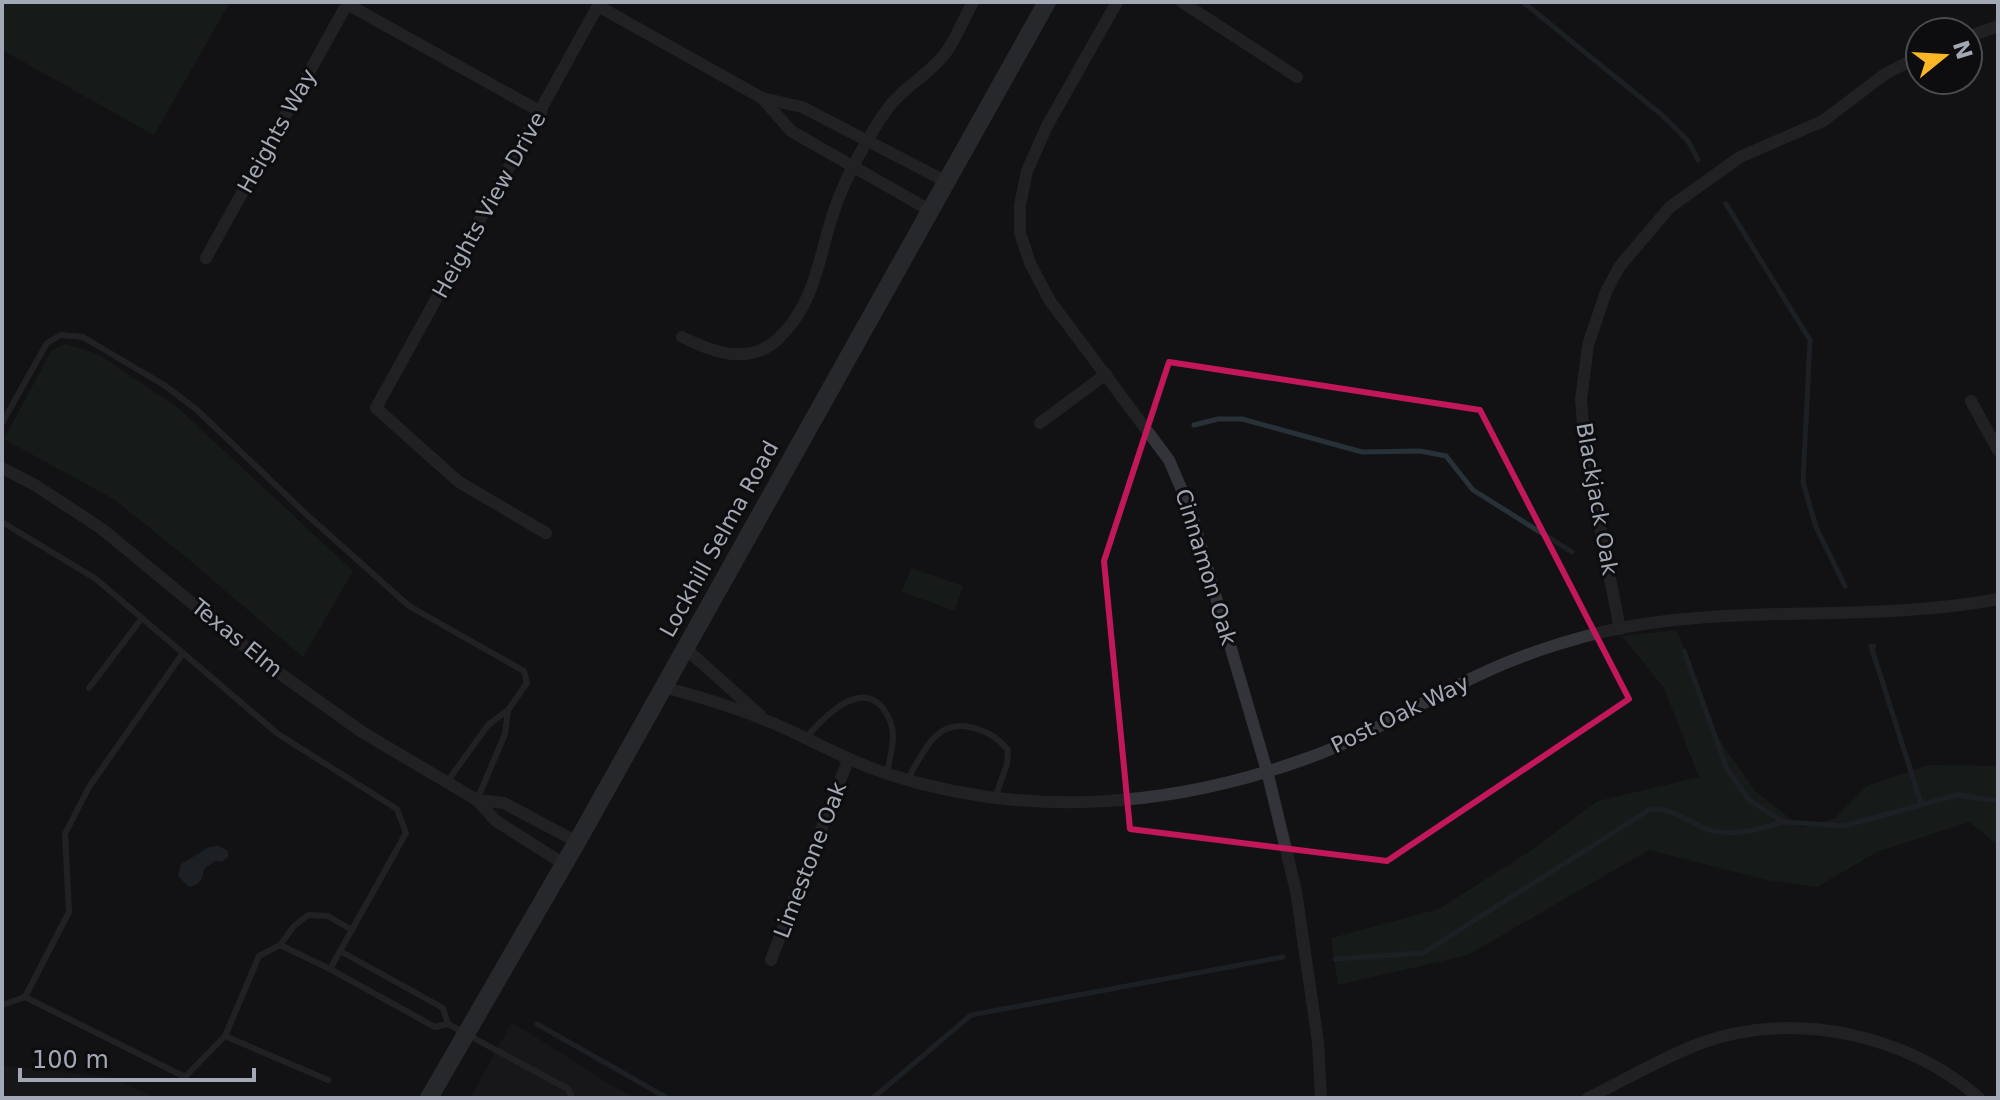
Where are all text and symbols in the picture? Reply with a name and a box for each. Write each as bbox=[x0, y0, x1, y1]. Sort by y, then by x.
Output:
north arrow bbox=[1904, 16, 1984, 96]
text: N bbox=[1948, 37, 1977, 63]
street label: Heights Way bbox=[233, 65, 321, 197]
street label: Heights View Drive bbox=[427, 108, 551, 302]
street label: Blackjack Oak bbox=[1571, 421, 1623, 577]
street label: Lockhill Selma Road bbox=[655, 437, 783, 641]
street label: Cinnamon Oak bbox=[1170, 486, 1242, 648]
street label: Texas Elm bbox=[186, 593, 287, 682]
street label: Post Oak Way bbox=[1327, 670, 1473, 758]
street label: Limestone Oak bbox=[769, 778, 851, 941]
scale bar bbox=[20, 1032, 254, 1082]
text: 100 m bbox=[32, 1046, 109, 1074]

